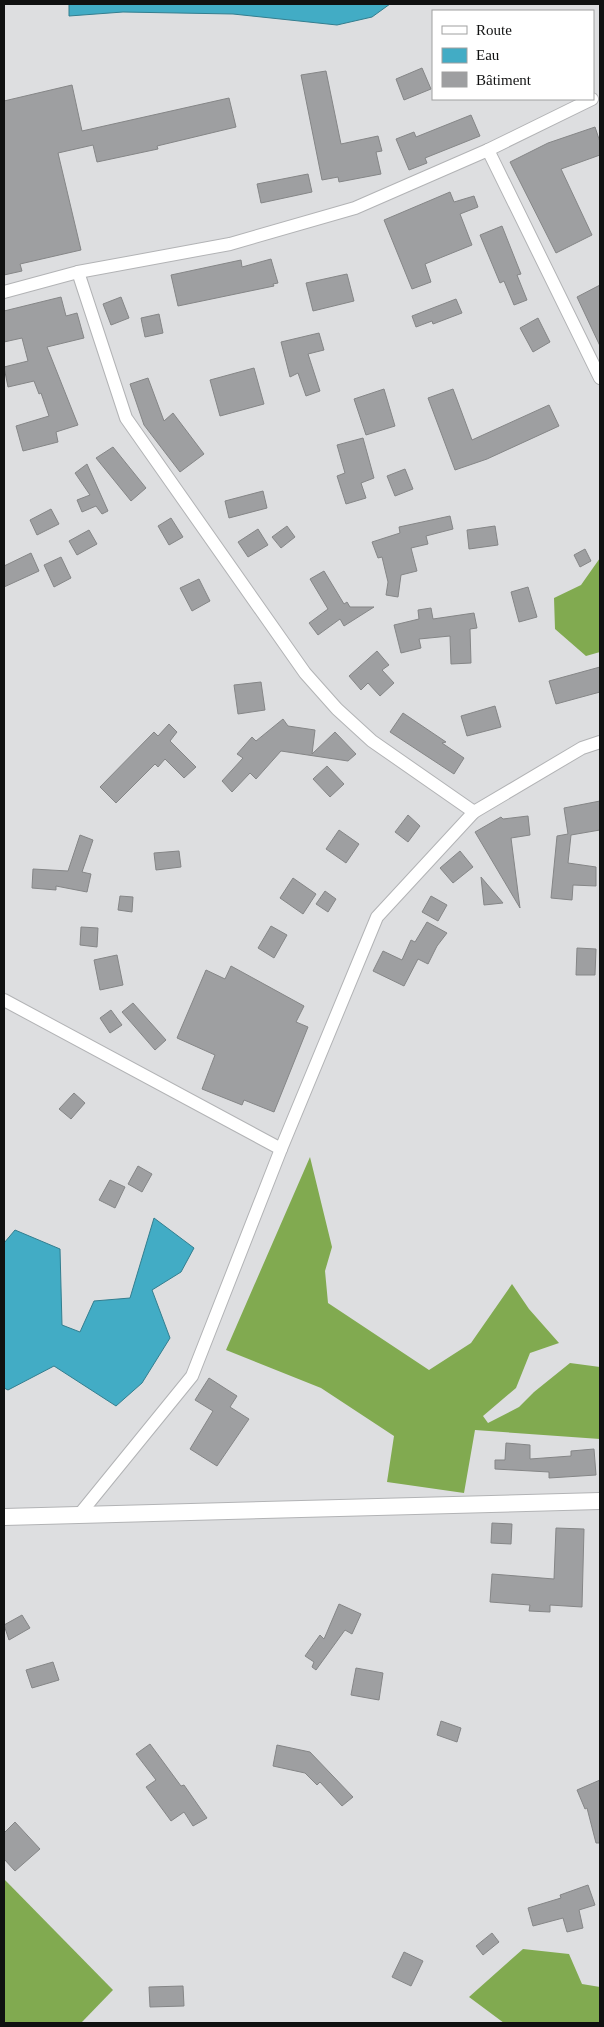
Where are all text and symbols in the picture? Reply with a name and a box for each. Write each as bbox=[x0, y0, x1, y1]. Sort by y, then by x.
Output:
legend bbox=[432, 10, 594, 100]
text: Route bbox=[476, 22, 512, 38]
text: Eau bbox=[476, 47, 500, 63]
text: Bâtiment bbox=[476, 72, 532, 88]

